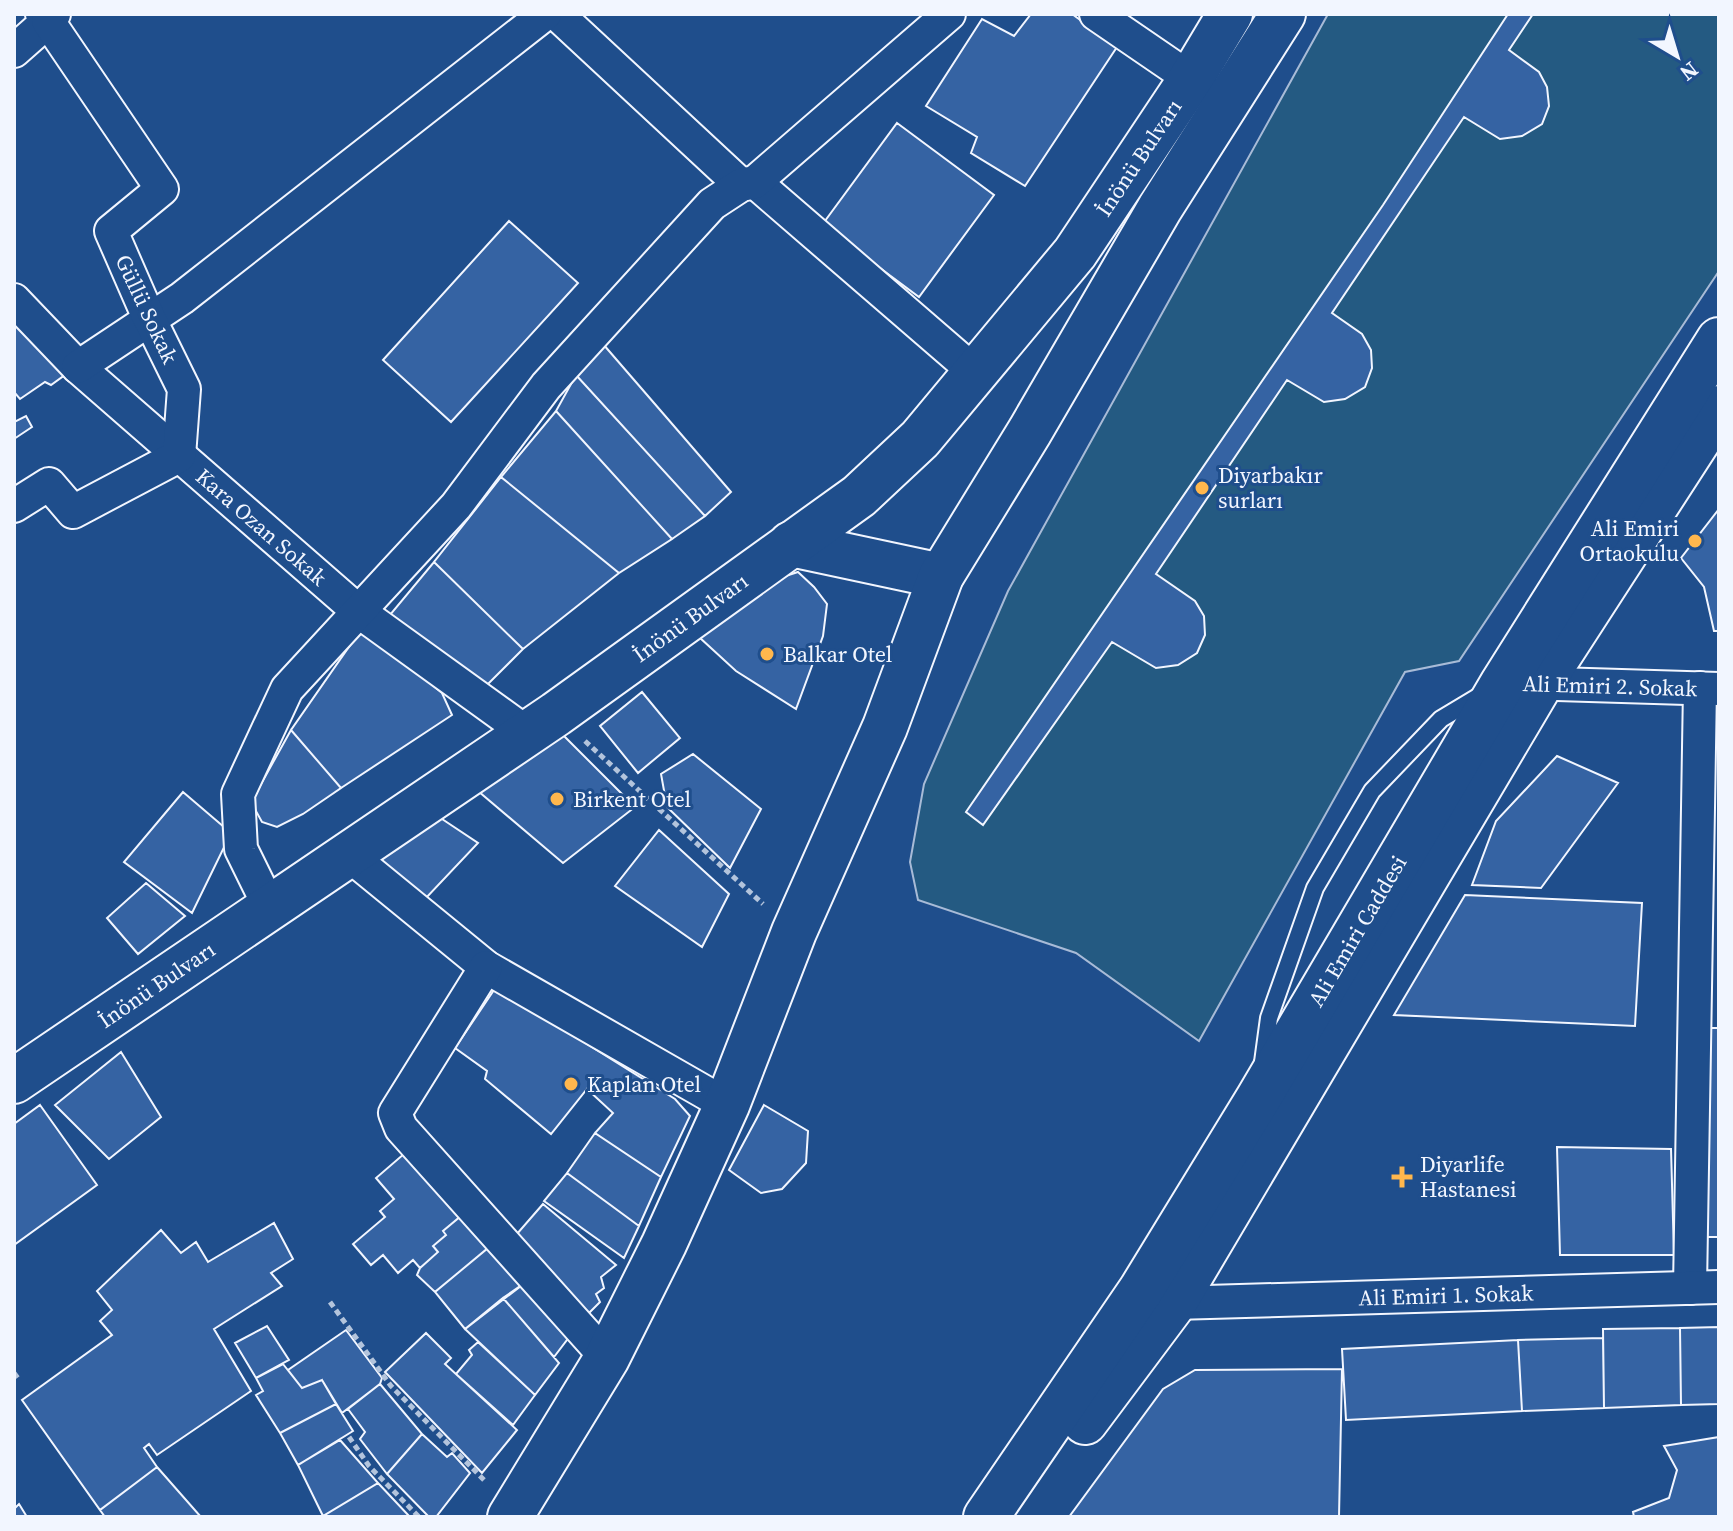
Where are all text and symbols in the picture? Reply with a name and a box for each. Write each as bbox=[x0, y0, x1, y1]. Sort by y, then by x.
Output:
north arrow bbox=[1637, 16, 1717, 96]
text: N bbox=[1674, 55, 1705, 89]
street label: İnönü Bulvarı bbox=[1089, 93, 1188, 222]
street label: Güllü Sokak bbox=[109, 250, 186, 369]
place label: Diyarbakır surları bbox=[1218, 460, 1323, 515]
street label: Kara Ozan Sokak bbox=[190, 461, 334, 593]
marker: Diyarbakır surları bbox=[1193, 479, 1211, 497]
place label: Ali Emiri Ortaokulu bbox=[1579, 513, 1679, 568]
marker: Ali Emiri Ortaokulu bbox=[1686, 532, 1704, 550]
street label: İnönü Bulvarı bbox=[627, 566, 754, 669]
place label: Balkar Otel bbox=[783, 639, 892, 669]
marker: Balkar Otel bbox=[758, 645, 776, 663]
street label: Ali Emiri 2. Sokak bbox=[1522, 668, 1699, 703]
place label: Birkent Otel bbox=[573, 784, 691, 814]
marker: Birkent Otel bbox=[548, 790, 566, 808]
street label: Ali Emiri Caddesi bbox=[1301, 850, 1413, 1012]
street label: İnönü Bulvarı bbox=[92, 934, 221, 1035]
place label: Kaplan Otel bbox=[587, 1069, 701, 1099]
marker: Kaplan Otel bbox=[562, 1075, 580, 1093]
place label: Diyarlife Hastanesi bbox=[1420, 1149, 1517, 1204]
marker: Diyarlife Hastanesi bbox=[1391, 1166, 1413, 1188]
street label: Ali Emiri 1. Sokak bbox=[1358, 1277, 1535, 1313]

